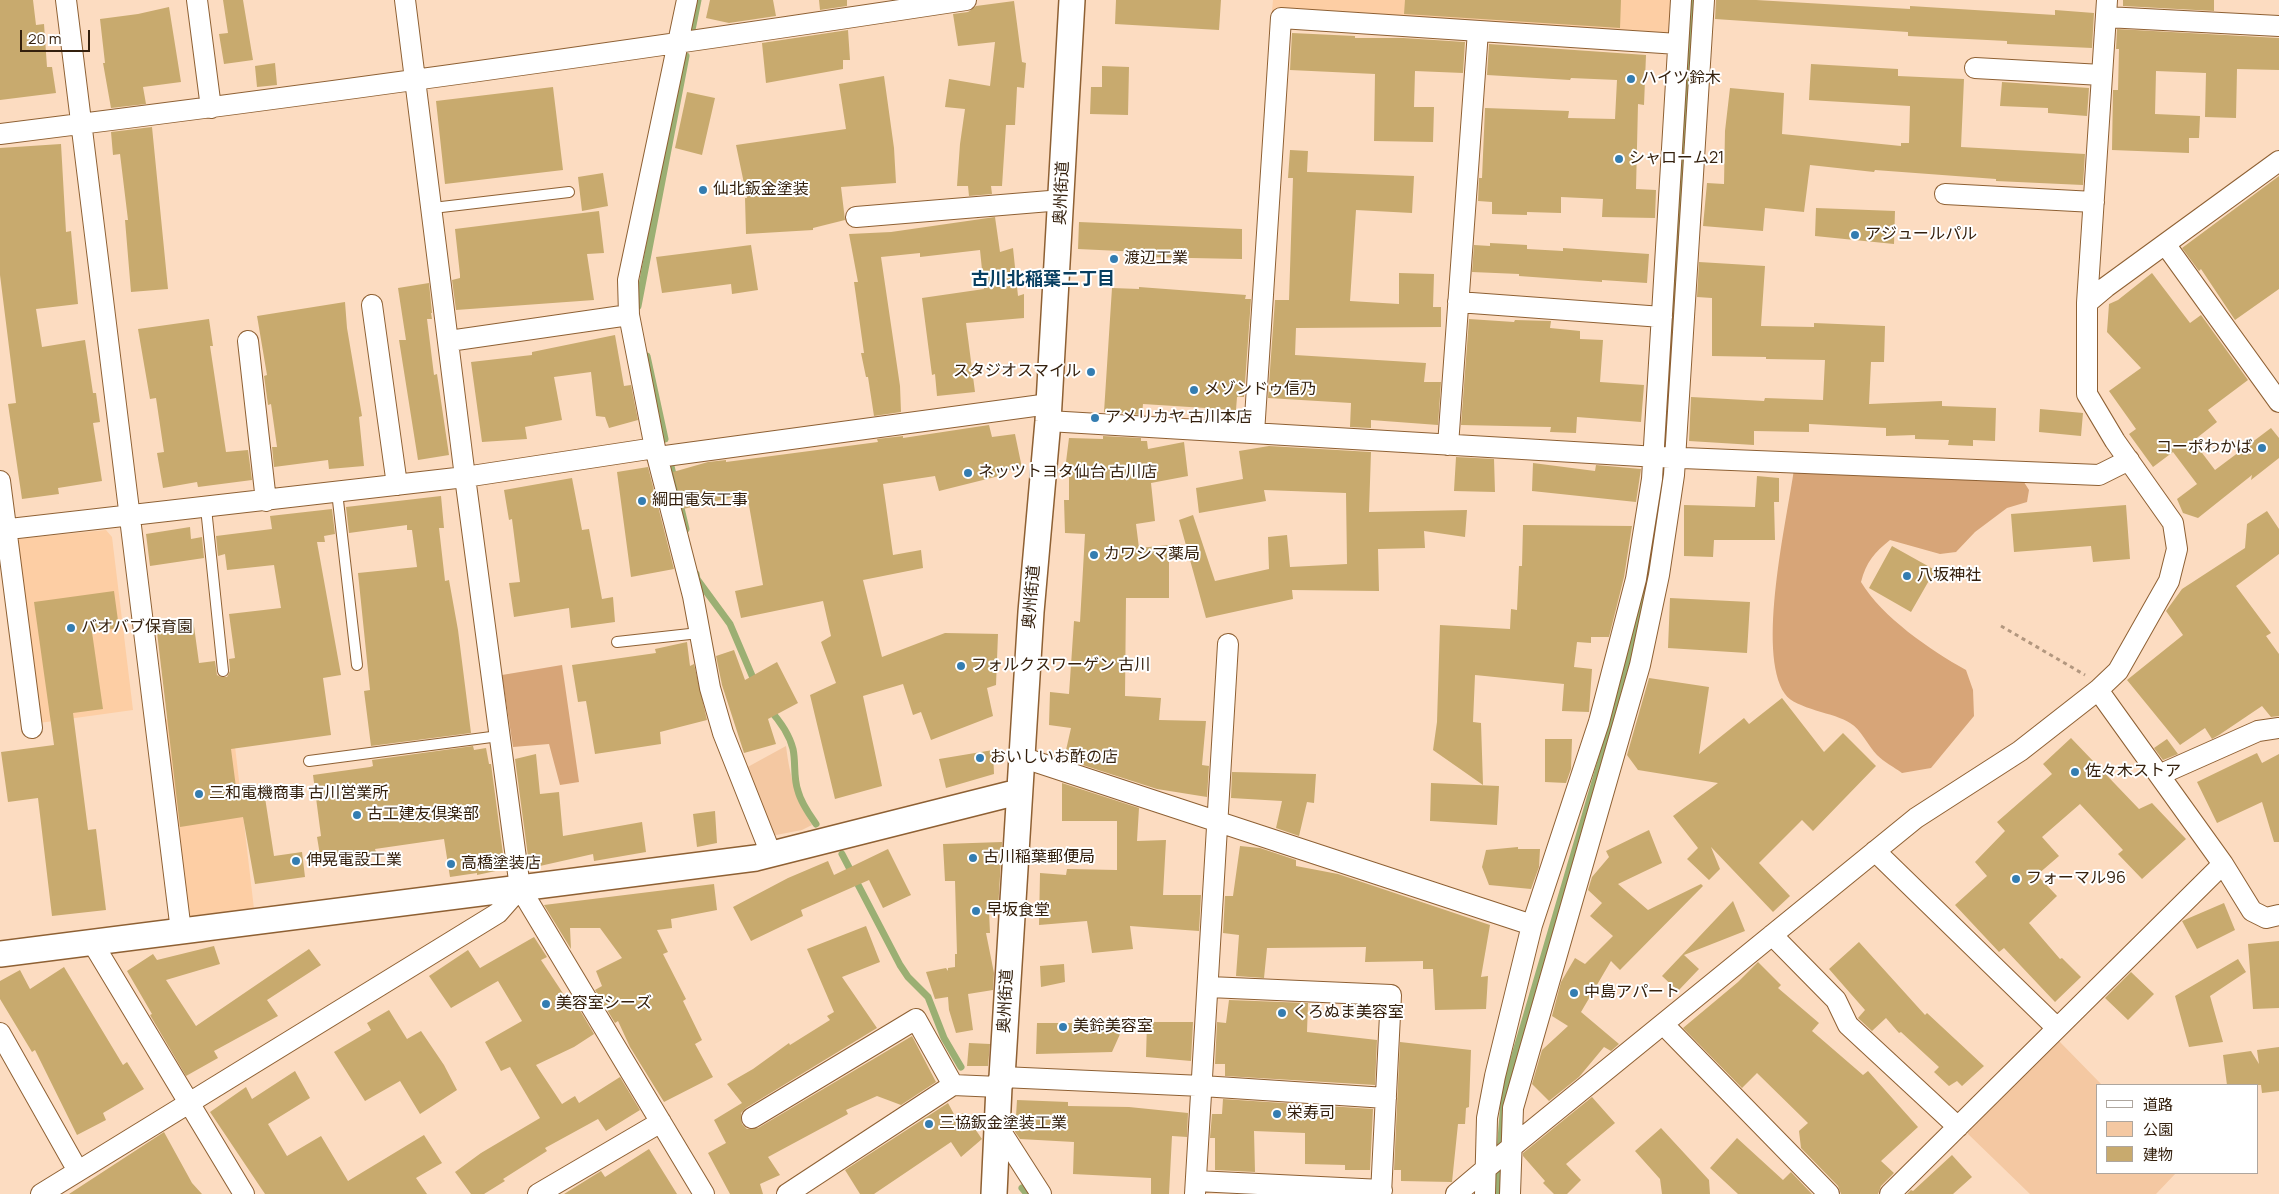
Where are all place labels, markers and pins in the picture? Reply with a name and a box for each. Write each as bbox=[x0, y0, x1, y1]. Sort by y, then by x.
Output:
place label: ハイツ鈴木 bbox=[1641, 69, 1721, 89]
marker: ハイツ鈴木 bbox=[1625, 73, 1637, 85]
place label: シャローム21 bbox=[1629, 149, 1724, 169]
marker: シャローム21 bbox=[1613, 153, 1625, 165]
place label: 仙北鈑金塗装 bbox=[713, 180, 809, 200]
marker: 仙北鈑金塗装 bbox=[697, 184, 709, 196]
place label: アジュールパル bbox=[1865, 225, 1977, 245]
marker: アジュールパル bbox=[1849, 229, 1861, 241]
place label: 渡辺工業 bbox=[1124, 249, 1188, 269]
marker: 渡辺工業 bbox=[1108, 253, 1120, 265]
place label: スタジオスマイル bbox=[953, 362, 1081, 382]
marker: スタジオスマイル bbox=[1085, 366, 1097, 378]
place label: メゾンドゥ信乃 bbox=[1204, 380, 1316, 400]
marker: メゾンドゥ信乃 bbox=[1188, 384, 1200, 396]
place label: アメリカヤ 古川本店 bbox=[1105, 408, 1252, 428]
marker: アメリカヤ 古川本店 bbox=[1089, 412, 1101, 424]
place label: コーポわかば bbox=[2156, 438, 2252, 458]
marker: コーポわかば bbox=[2256, 442, 2268, 454]
place label: ネッツトヨタ仙台 古川店 bbox=[978, 463, 1157, 483]
marker: ネッツトヨタ仙台 古川店 bbox=[962, 467, 974, 479]
place label: 綱田電気工事 bbox=[652, 491, 748, 511]
marker: 綱田電気工事 bbox=[636, 495, 648, 507]
place label: カワシマ薬局 bbox=[1104, 545, 1200, 565]
marker: カワシマ薬局 bbox=[1088, 549, 1100, 561]
place label: 八坂神社 bbox=[1917, 566, 1981, 586]
marker: 八坂神社 bbox=[1901, 570, 1913, 582]
place label: バオバブ保育園 bbox=[81, 618, 193, 638]
marker: バオバブ保育園 bbox=[65, 622, 77, 634]
place label: フォルクスワーゲン 古川 bbox=[971, 656, 1150, 676]
marker: フォルクスワーゲン 古川 bbox=[955, 660, 967, 672]
place label: おいしいお酢の店 bbox=[990, 748, 1118, 768]
marker: おいしいお酢の店 bbox=[974, 752, 986, 764]
place label: 佐々木ストア bbox=[2085, 762, 2181, 782]
marker: 佐々木ストア bbox=[2069, 766, 2081, 778]
place label: 三和電機商事 古川営業所 bbox=[209, 784, 388, 804]
marker: 三和電機商事 古川営業所 bbox=[193, 788, 205, 800]
place label: 古工建友倶楽部 bbox=[367, 805, 479, 825]
marker: 古工建友倶楽部 bbox=[351, 809, 363, 821]
place label: 古川稲葉郵便局 bbox=[983, 848, 1095, 868]
place label: 伸晃電設工業 bbox=[306, 851, 402, 871]
marker: 古川稲葉郵便局 bbox=[967, 852, 979, 864]
place label: 高橋塗装店 bbox=[461, 854, 541, 874]
marker: 伸晃電設工業 bbox=[290, 855, 302, 867]
marker: 高橋塗装店 bbox=[445, 858, 457, 870]
place label: フォーマル96 bbox=[2026, 869, 2126, 889]
marker: フォーマル96 bbox=[2010, 873, 2022, 885]
place label: 早坂食堂 bbox=[986, 901, 1050, 921]
marker: 早坂食堂 bbox=[970, 905, 982, 917]
place label: 中島アパート bbox=[1584, 983, 1680, 1003]
marker: 中島アパート bbox=[1568, 987, 1580, 999]
place label: 美容室シーズ bbox=[556, 994, 652, 1014]
marker: 美容室シーズ bbox=[540, 998, 552, 1010]
place label: くろぬま美容室 bbox=[1292, 1003, 1404, 1023]
marker: くろぬま美容室 bbox=[1276, 1007, 1288, 1019]
place label: 美鈴美容室 bbox=[1073, 1017, 1153, 1037]
marker: 美鈴美容室 bbox=[1057, 1021, 1069, 1033]
place label: 栄寿司 bbox=[1287, 1104, 1335, 1124]
marker: 栄寿司 bbox=[1271, 1108, 1283, 1120]
place label: 三協鈑金塗装工業 bbox=[939, 1114, 1067, 1134]
marker: 三協鈑金塗装工業 bbox=[923, 1118, 935, 1130]

